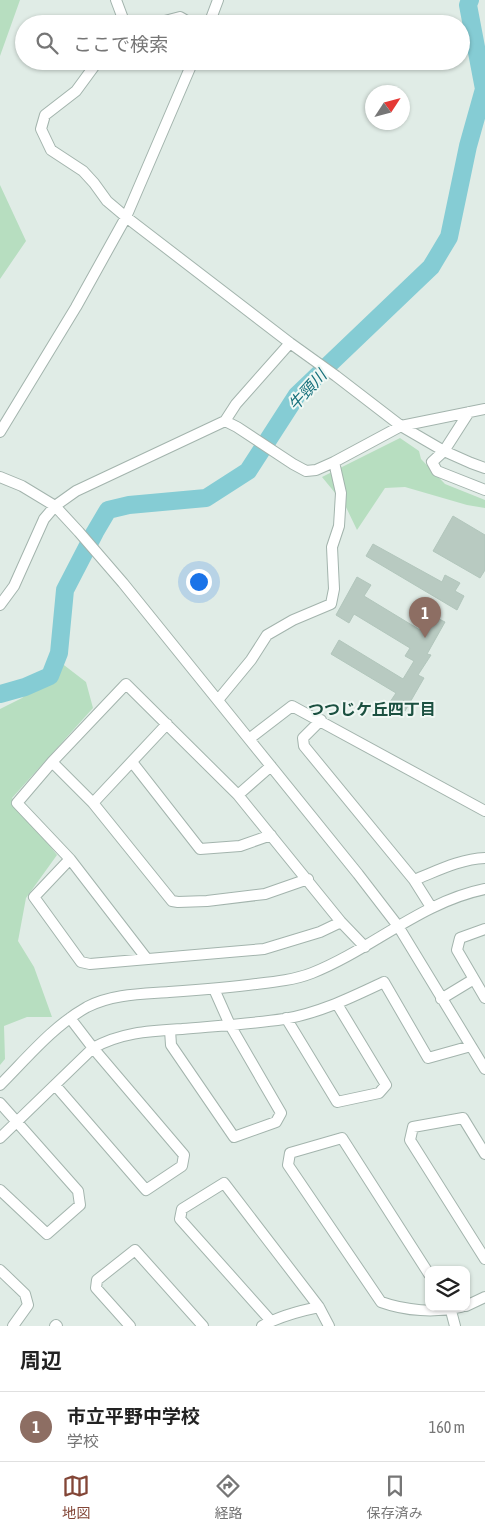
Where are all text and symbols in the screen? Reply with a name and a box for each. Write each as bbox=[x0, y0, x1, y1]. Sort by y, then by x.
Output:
search box bbox=[15, 15, 470, 70]
icon: search bbox=[33, 29, 61, 57]
text: ここで検索 bbox=[73, 33, 168, 55]
north arrow bbox=[365, 85, 410, 130]
water label: 牛頸川 bbox=[284, 365, 331, 414]
your location bbox=[186, 569, 212, 595]
pin: 1 bbox=[409, 597, 441, 638]
district label: つつじケ丘四丁目 bbox=[308, 700, 436, 718]
map controls bbox=[425, 1266, 470, 1311]
button: layers bbox=[425, 1266, 470, 1311]
text: 周辺 bbox=[20, 1348, 62, 1372]
text: 市立平野中学校 bbox=[67, 1405, 200, 1427]
text: 1 bbox=[32, 1418, 40, 1436]
text: 160 m bbox=[429, 1418, 465, 1436]
text: 学校 bbox=[67, 1432, 99, 1450]
tab: 地図 bbox=[62, 1472, 90, 1522]
tab: 経路 bbox=[214, 1472, 242, 1522]
tab: 保存済み bbox=[367, 1472, 423, 1522]

